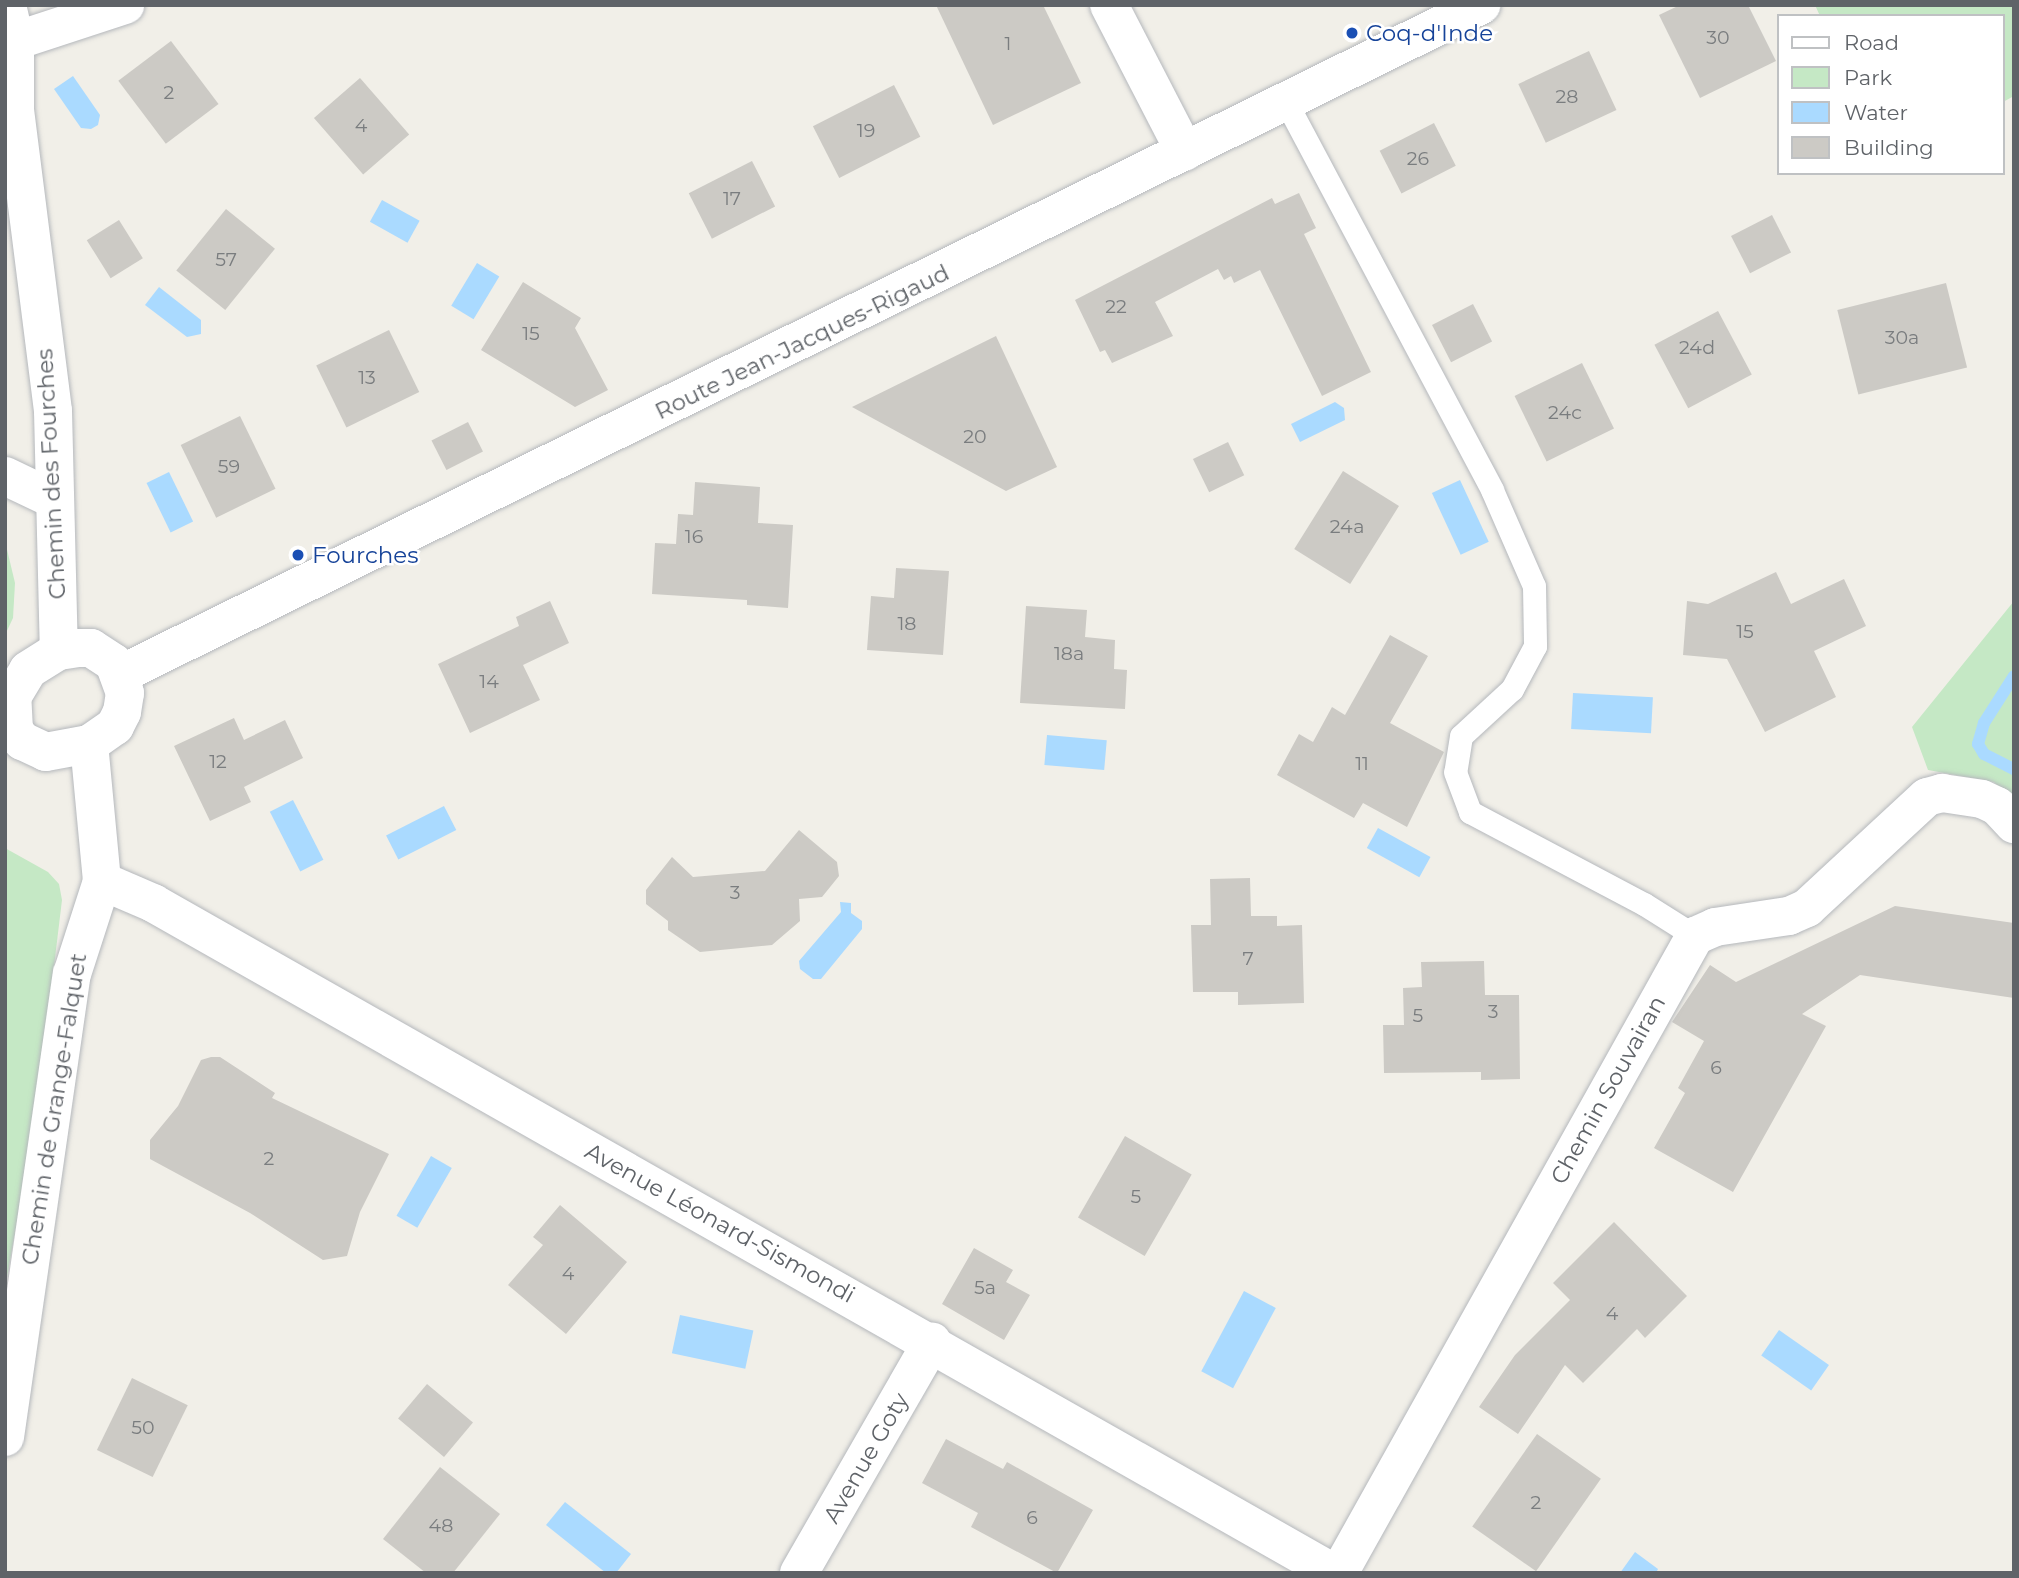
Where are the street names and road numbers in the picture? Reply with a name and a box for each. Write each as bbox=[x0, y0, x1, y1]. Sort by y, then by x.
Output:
street label: Route Jean-Jacques-Rigaud bbox=[650, 259, 954, 425]
street label: Chemin des Fourches bbox=[31, 348, 71, 600]
street label: Chemin de Grange-Falquet bbox=[16, 951, 92, 1267]
street label: Chemin Souvairan bbox=[1545, 991, 1671, 1189]
street label: Avenue Léonard-Sismondi bbox=[580, 1137, 860, 1309]
street label: Avenue Goty bbox=[818, 1388, 914, 1528]

